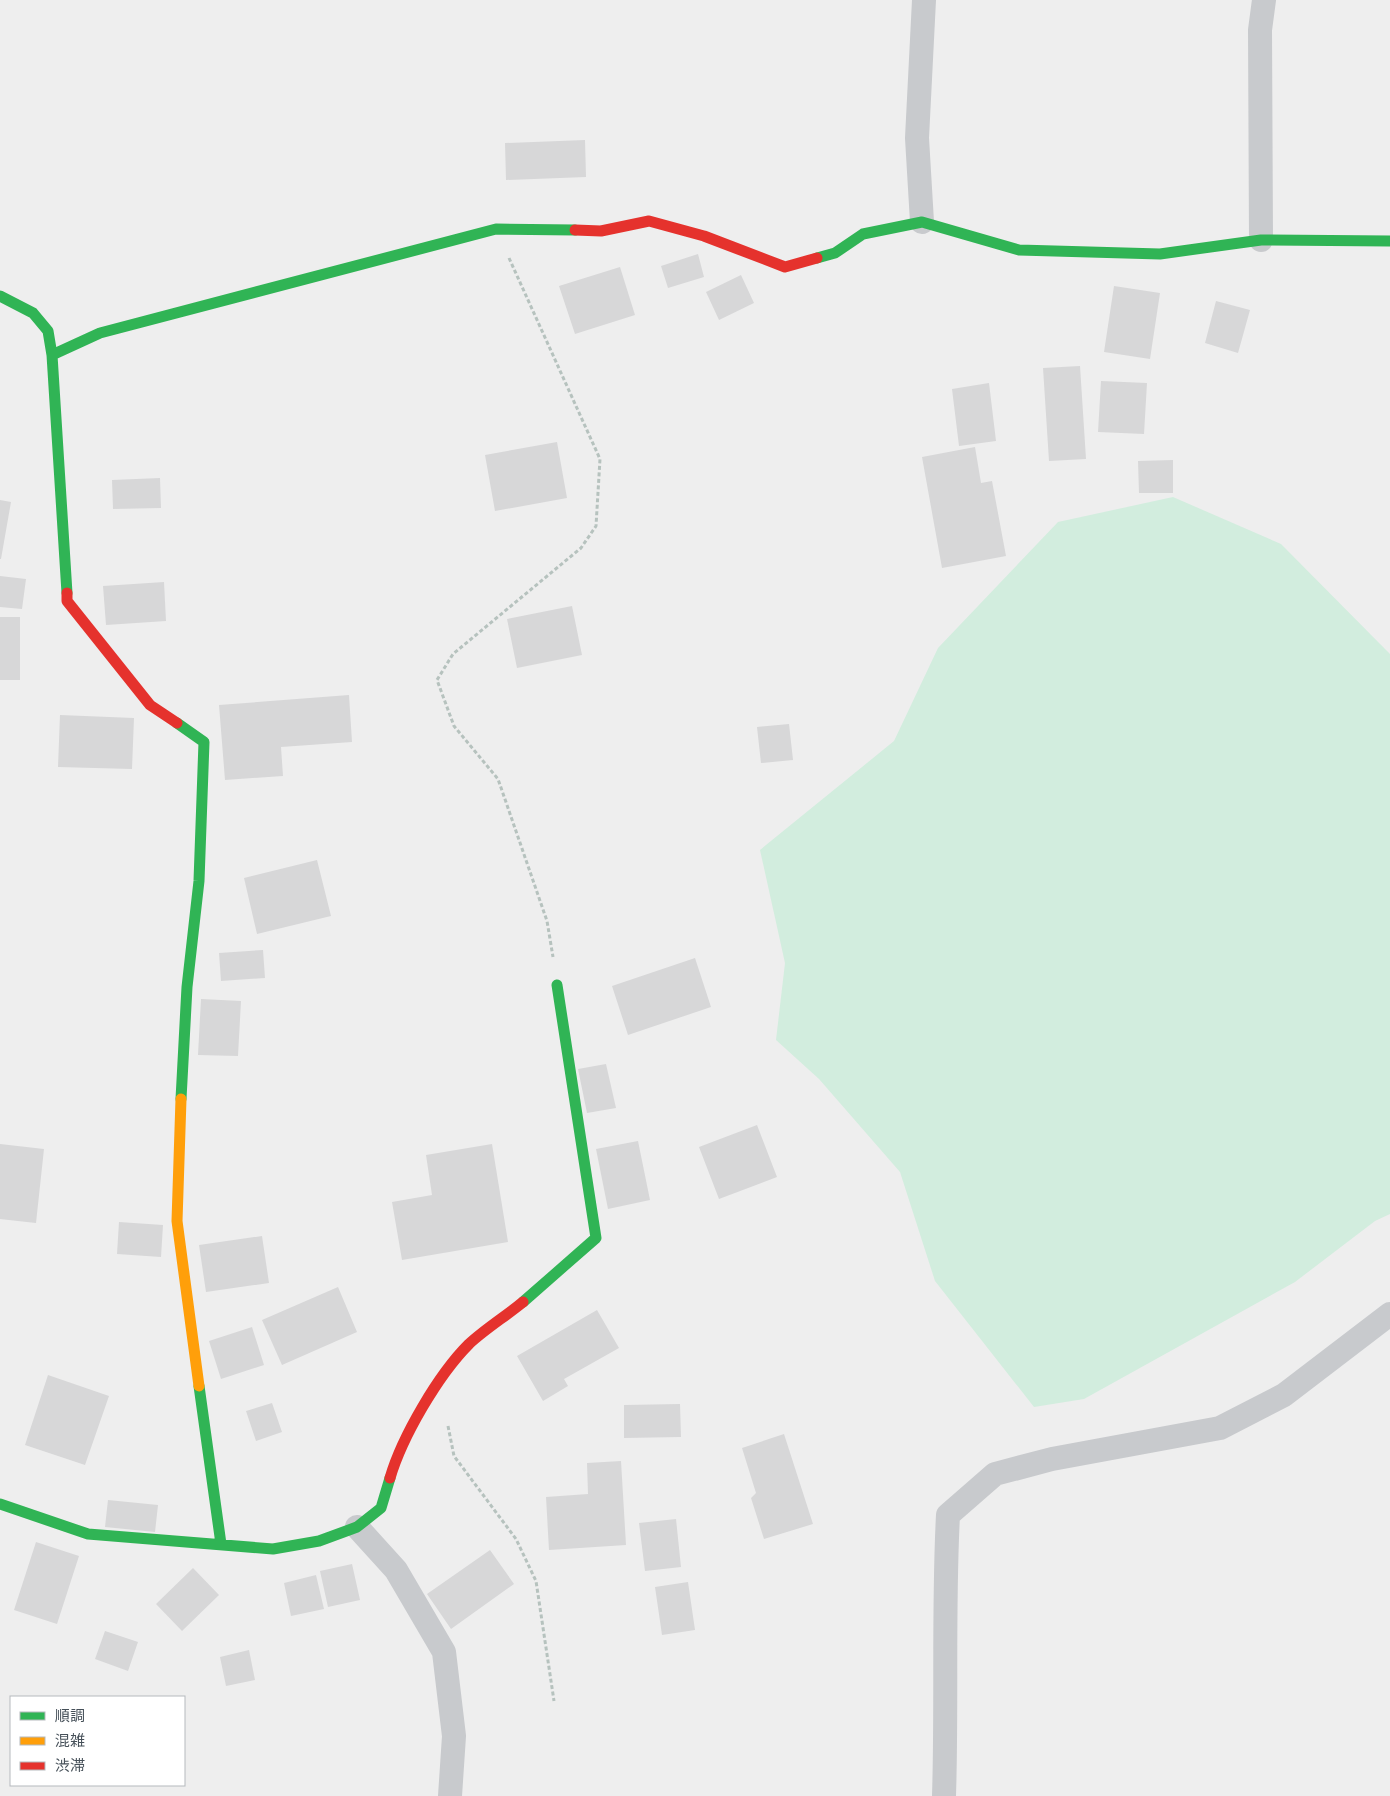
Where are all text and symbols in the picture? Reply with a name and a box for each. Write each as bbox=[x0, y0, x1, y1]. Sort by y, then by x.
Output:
legend bbox=[10, 1696, 185, 1786]
text: 順調 bbox=[55, 1707, 85, 1724]
text: 混雑 bbox=[55, 1732, 85, 1749]
text: 渋滞 bbox=[55, 1757, 85, 1774]

